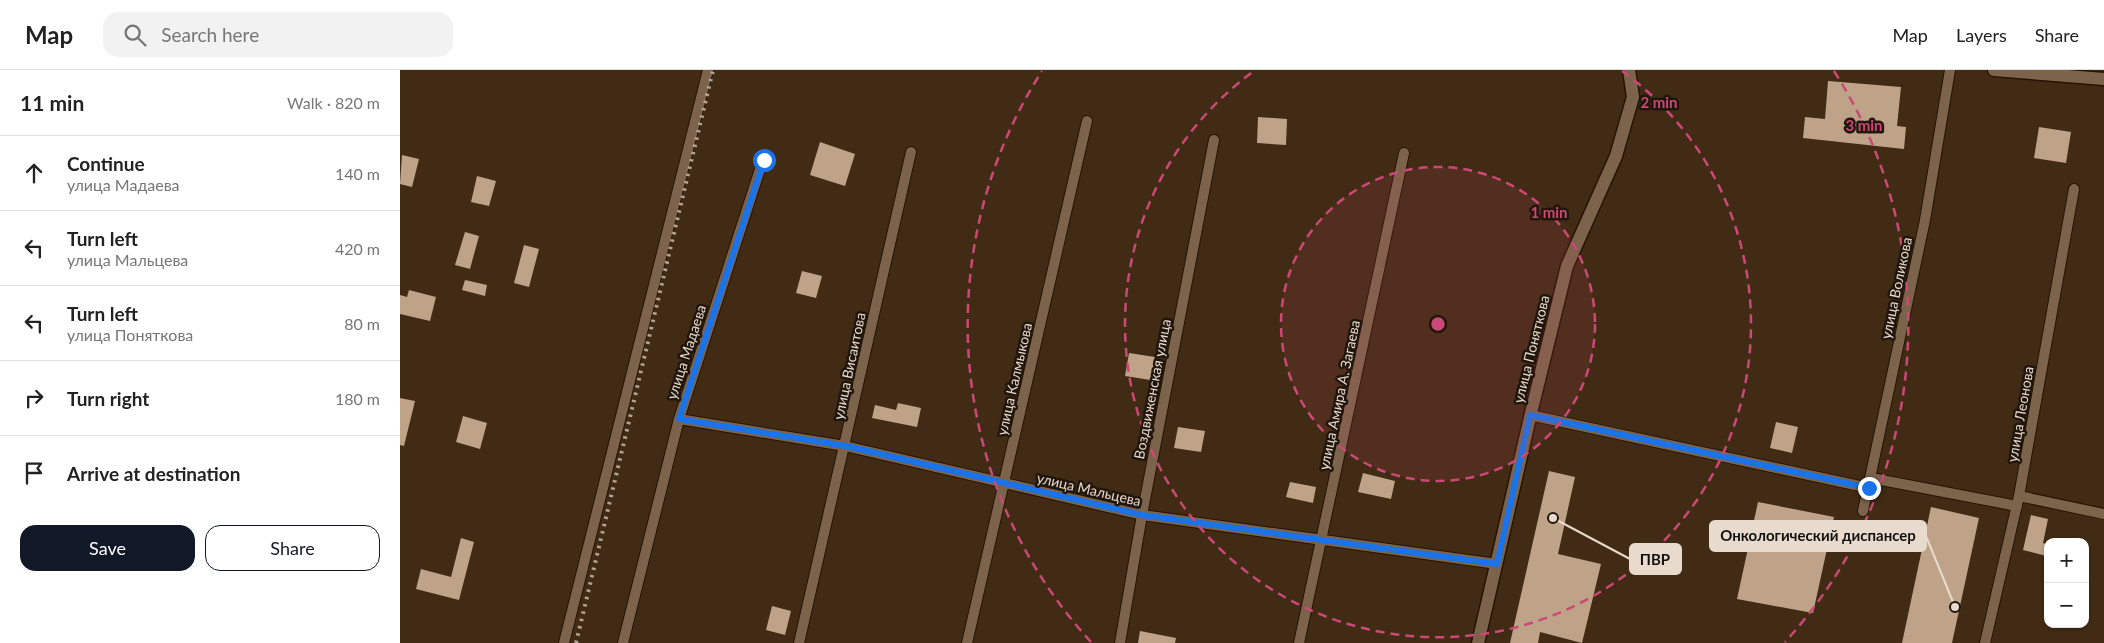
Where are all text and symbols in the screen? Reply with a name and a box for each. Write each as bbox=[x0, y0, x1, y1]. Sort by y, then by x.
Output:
search box bbox=[103, 12, 453, 57]
text: Map bbox=[25, 20, 73, 49]
icon: search bbox=[121, 21, 149, 49]
text: Search here bbox=[161, 23, 259, 46]
text: Map bbox=[1892, 24, 1928, 46]
text: Layers bbox=[1956, 24, 2007, 46]
text: Share bbox=[2035, 24, 2079, 46]
text: 11 min bbox=[20, 90, 84, 115]
text: Walk · 820 m bbox=[287, 93, 380, 112]
text: 2 min bbox=[1640, 93, 1678, 111]
text: 3 min bbox=[1845, 116, 1883, 134]
route start bbox=[753, 149, 776, 172]
text: Continue bbox=[67, 152, 145, 175]
icon: ahead bbox=[20, 159, 48, 187]
text: 140 m bbox=[335, 164, 380, 183]
text: улица Мадаева bbox=[67, 175, 180, 194]
text: 1 min bbox=[1530, 203, 1568, 221]
text: Turn left bbox=[67, 227, 138, 250]
icon: left bbox=[20, 234, 48, 262]
street label: улица Воликова bbox=[1877, 236, 1915, 340]
text: 420 m bbox=[335, 239, 380, 258]
text: улица Мальцева bbox=[67, 250, 188, 269]
street label: улица Поняткова bbox=[1509, 293, 1553, 405]
text: Turn left bbox=[67, 302, 138, 325]
street label: улица Мадаева bbox=[663, 303, 709, 401]
icon: left bbox=[20, 309, 48, 337]
street label: улица Висаитова bbox=[829, 311, 869, 421]
text: 80 m bbox=[344, 314, 380, 333]
centre of rings bbox=[1429, 315, 1447, 333]
street label: Воздвиженская улица bbox=[1130, 318, 1174, 460]
street label: улица Амира А. Загаева bbox=[1315, 318, 1363, 471]
street label: улица Калмыкова bbox=[993, 321, 1035, 437]
text: улица Поняткова bbox=[67, 325, 193, 344]
street label: улица Леонова bbox=[2003, 365, 2037, 463]
icon: right bbox=[20, 384, 48, 412]
text: Turn right bbox=[67, 387, 149, 410]
text: 180 m bbox=[335, 389, 380, 408]
icon: arrive bbox=[20, 459, 48, 487]
text: Arrive at destination bbox=[67, 462, 240, 485]
street label: улица Мальцева bbox=[1035, 469, 1143, 509]
route end bbox=[1858, 477, 1881, 500]
callout: Онкологический диспансер bbox=[1710, 521, 1926, 551]
button: Save bbox=[20, 525, 195, 571]
button: Share bbox=[205, 525, 380, 571]
text: Онкологический диспансер bbox=[1720, 526, 1916, 544]
map controls bbox=[2044, 538, 2089, 628]
button: + bbox=[2044, 538, 2089, 583]
callout: ПВР bbox=[1630, 544, 1681, 574]
text: ПВР bbox=[1640, 550, 1670, 568]
button: − bbox=[2044, 583, 2089, 628]

